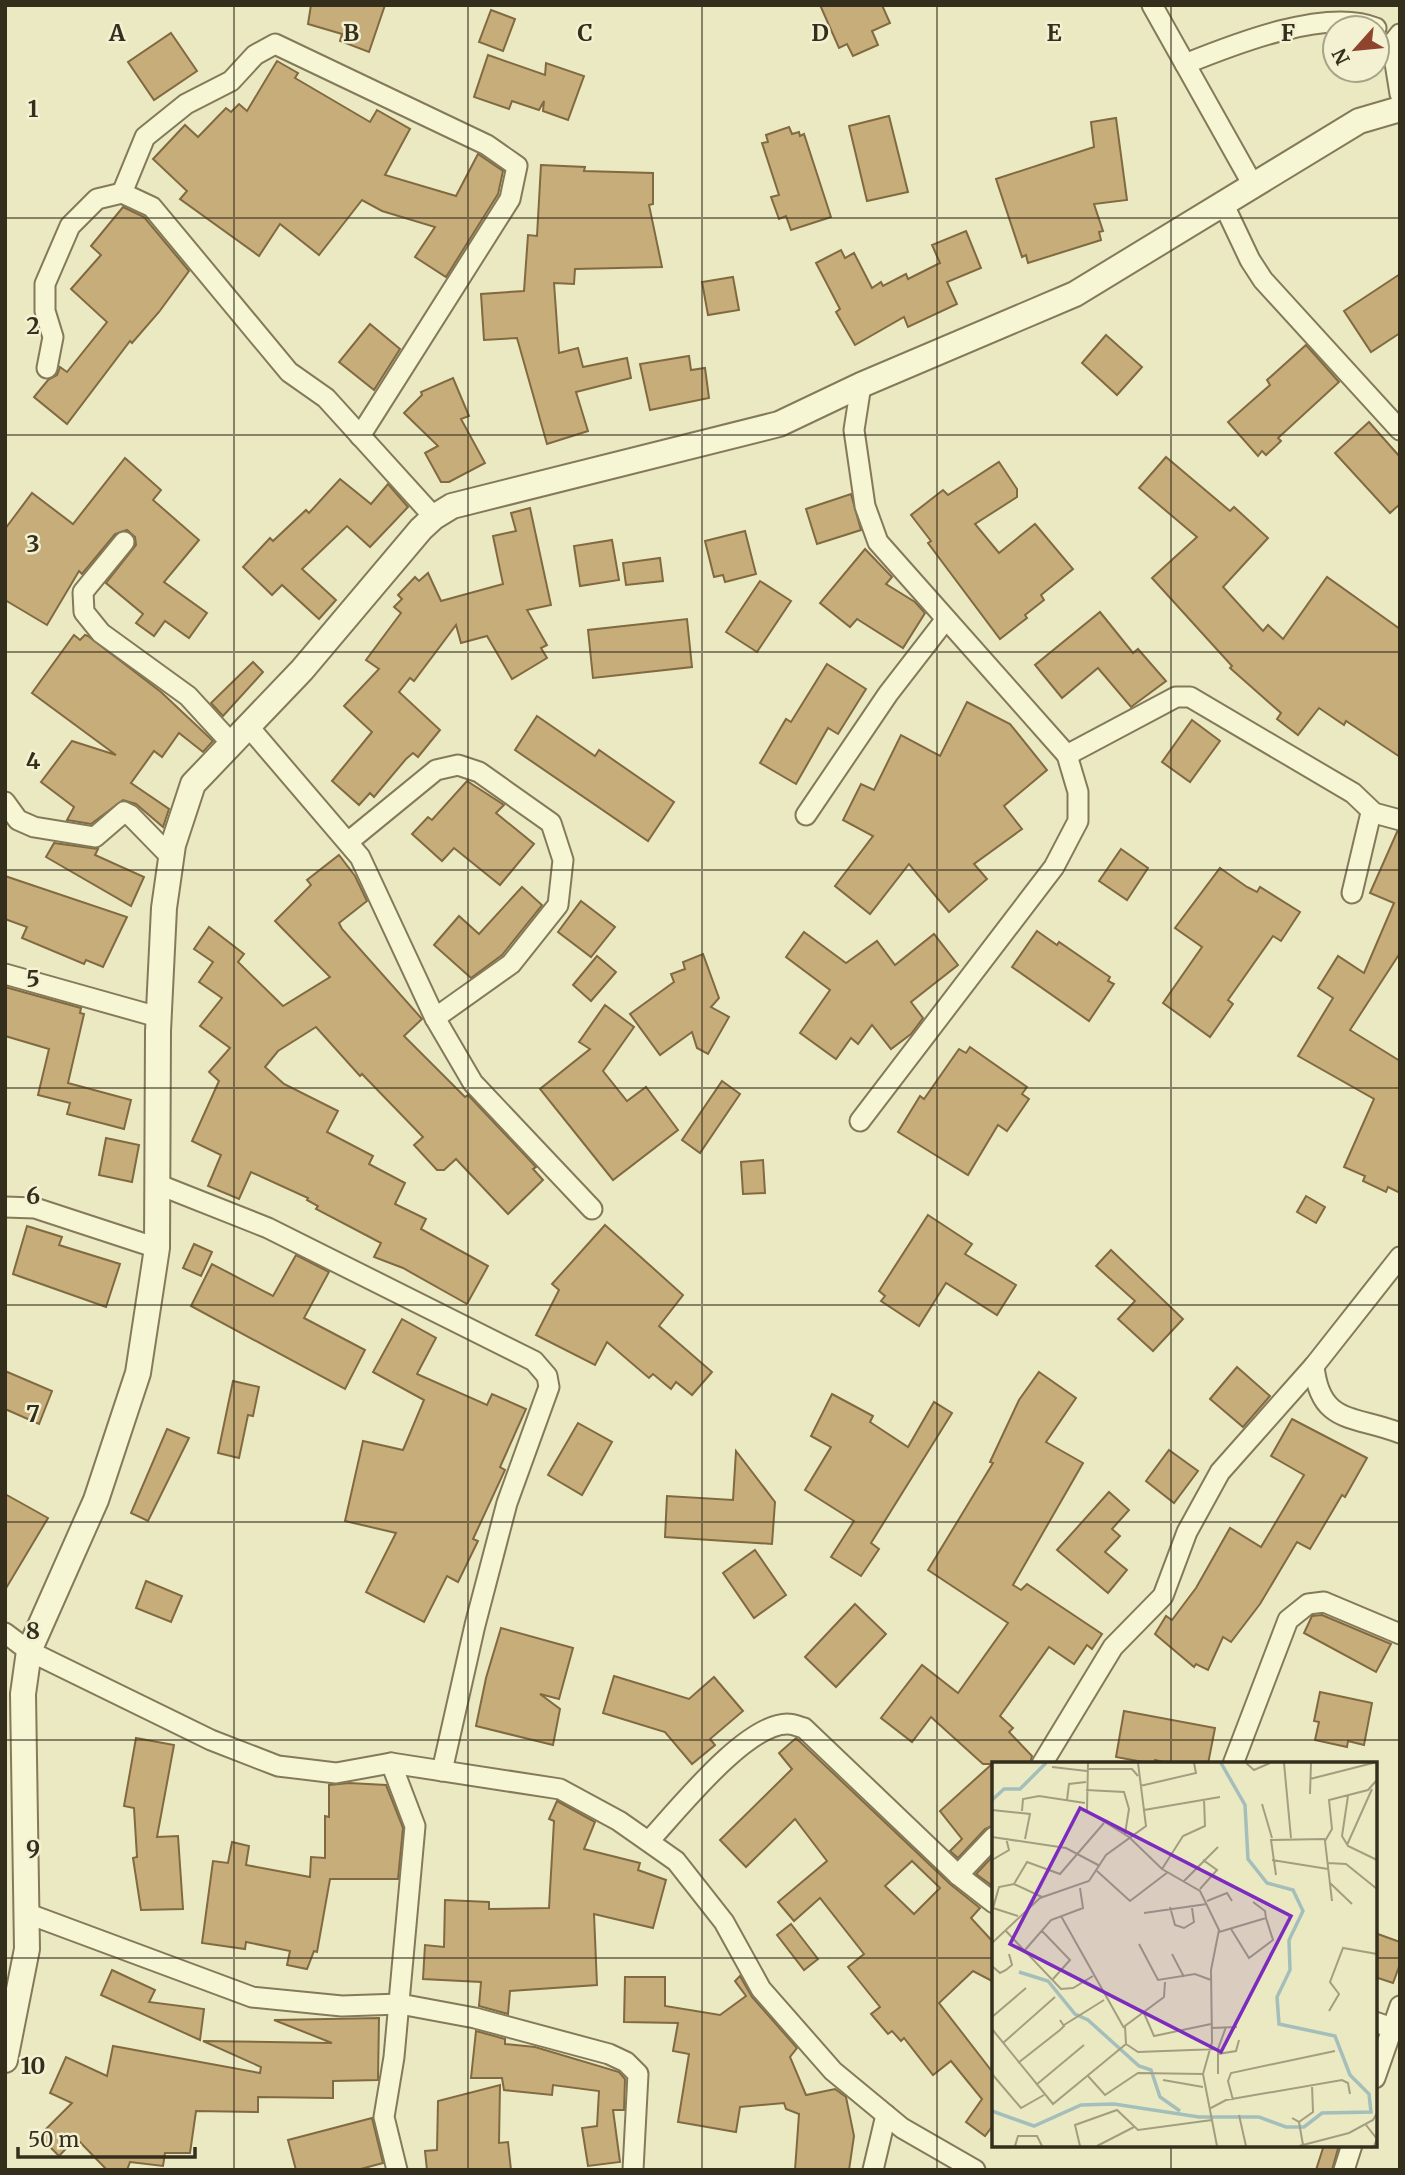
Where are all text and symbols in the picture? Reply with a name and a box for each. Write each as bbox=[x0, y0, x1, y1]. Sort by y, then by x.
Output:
north arrow bbox=[1321, 14, 1391, 84]
text: A bbox=[108, 18, 126, 47]
text: B bbox=[343, 18, 359, 47]
text: C bbox=[577, 18, 593, 47]
text: D bbox=[811, 18, 829, 47]
text: E bbox=[1046, 18, 1062, 47]
text: F bbox=[1281, 18, 1295, 47]
text: N bbox=[1327, 45, 1355, 69]
text: 1 bbox=[28, 94, 39, 123]
text: 2 bbox=[26, 311, 40, 340]
text: 3 bbox=[26, 529, 40, 558]
text: 4 bbox=[26, 746, 41, 775]
text: 5 bbox=[26, 964, 40, 993]
text: 6 bbox=[26, 1181, 40, 1210]
text: 7 bbox=[26, 1399, 40, 1428]
text: 8 bbox=[26, 1616, 40, 1645]
inset map bbox=[992, 1762, 1377, 2147]
text: 9 bbox=[26, 1834, 40, 1863]
text: 10 bbox=[21, 2051, 45, 2080]
scale bar bbox=[18, 2116, 194, 2160]
text: 50 m bbox=[28, 2126, 79, 2153]

